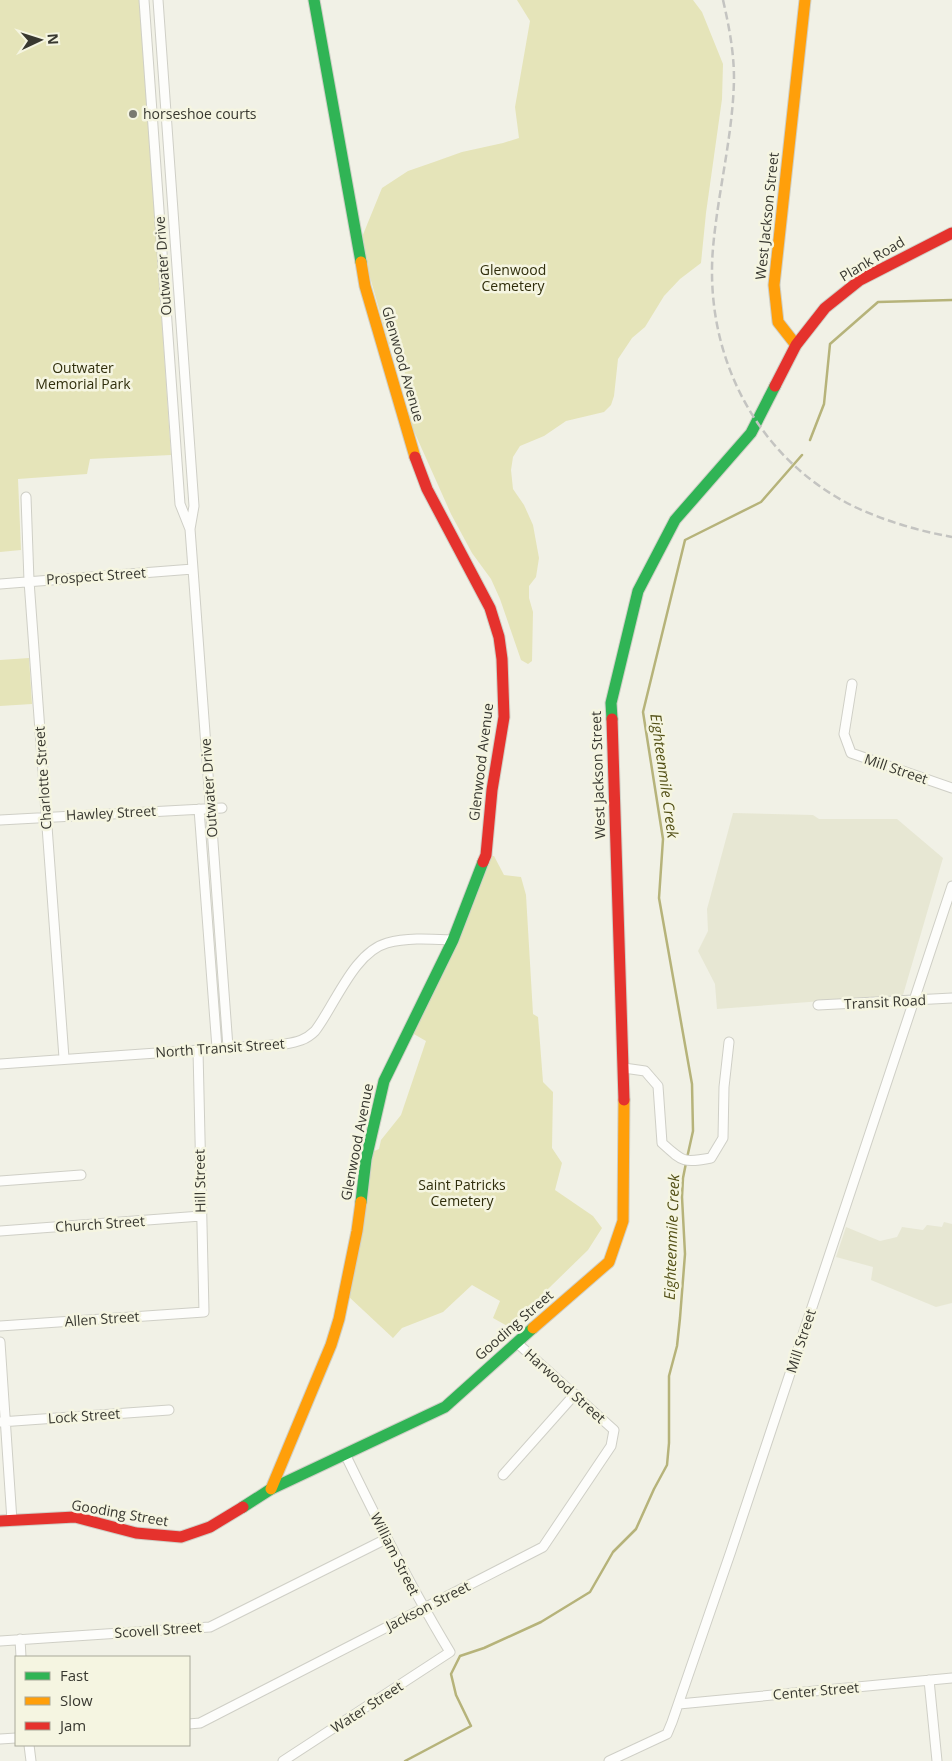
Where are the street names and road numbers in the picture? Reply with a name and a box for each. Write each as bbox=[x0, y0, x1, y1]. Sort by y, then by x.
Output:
street label: West Jackson Street bbox=[750, 151, 783, 281]
street label: Outwater Drive bbox=[150, 216, 175, 316]
street label: Plank Road bbox=[836, 232, 908, 285]
street label: Glenwood Avenue bbox=[378, 304, 429, 424]
street label: Prospect Street bbox=[45, 563, 147, 588]
street label: Glenwood Avenue bbox=[464, 702, 497, 822]
street label: West Jackson Street bbox=[586, 711, 609, 839]
street label: Charlotte Street bbox=[29, 726, 56, 830]
street label: Outwater Drive bbox=[196, 738, 221, 838]
street label: Mill Street bbox=[862, 749, 930, 788]
street label: Hawley Street bbox=[65, 801, 156, 824]
street label: Transit Road bbox=[844, 990, 926, 1013]
street label: North Transit Street bbox=[155, 1034, 285, 1061]
street label: Glenwood Avenue bbox=[336, 1082, 377, 1202]
street label: Hill Street bbox=[189, 1149, 210, 1213]
street label: Church Street bbox=[55, 1211, 145, 1236]
street label: Gooding Street bbox=[470, 1285, 557, 1364]
street label: Allen Street bbox=[64, 1306, 140, 1331]
street label: Mill Street bbox=[781, 1307, 820, 1375]
street label: Harwood Street bbox=[521, 1344, 610, 1427]
street label: Lock Street bbox=[47, 1403, 121, 1428]
street label: Gooding Street bbox=[70, 1495, 170, 1530]
street label: William Street bbox=[366, 1509, 424, 1598]
street label: Jackson Street bbox=[381, 1576, 473, 1636]
street label: Scovell Street bbox=[114, 1617, 202, 1642]
street label: Water Street bbox=[327, 1676, 406, 1737]
street label: Center Street bbox=[772, 1677, 860, 1704]

